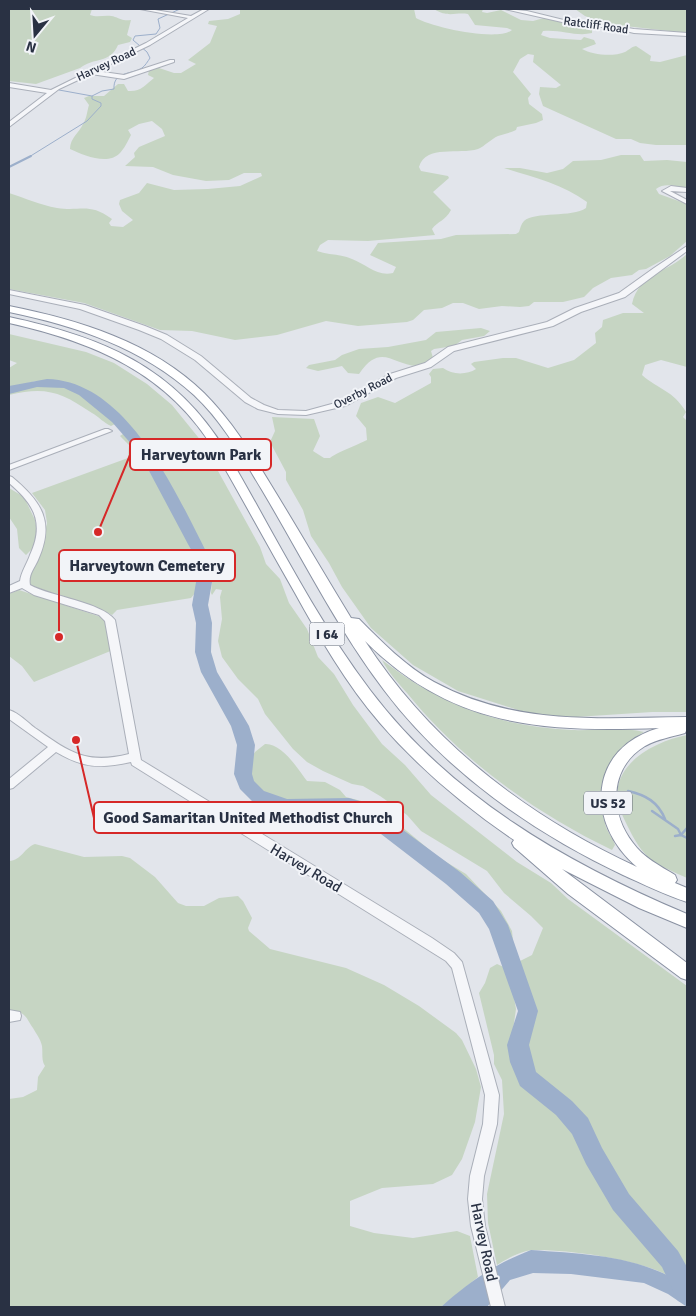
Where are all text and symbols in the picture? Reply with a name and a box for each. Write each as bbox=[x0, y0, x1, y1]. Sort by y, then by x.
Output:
north arrow bbox=[10, 10, 60, 60]
street label: Ratcliff Road bbox=[562, 14, 629, 37]
text: N bbox=[24, 37, 38, 56]
street label: Harvey Road bbox=[74, 44, 138, 85]
street label: Overby Road bbox=[331, 370, 395, 413]
callout: Harveytown Park bbox=[130, 439, 271, 470]
text: Harveytown Park bbox=[141, 445, 262, 465]
callout: Harveytown Cemetery bbox=[59, 550, 235, 581]
text: Harveytown Cemetery bbox=[69, 556, 225, 576]
road number: I 64 bbox=[310, 622, 344, 646]
road number: US 52 bbox=[584, 791, 632, 814]
callout: Good Samaritan United Methodist Church bbox=[94, 802, 403, 833]
text: Good Samaritan United Methodist Church bbox=[103, 808, 393, 828]
street label: Harvey Road bbox=[267, 840, 345, 896]
street label: Harvey Road bbox=[467, 1201, 501, 1283]

